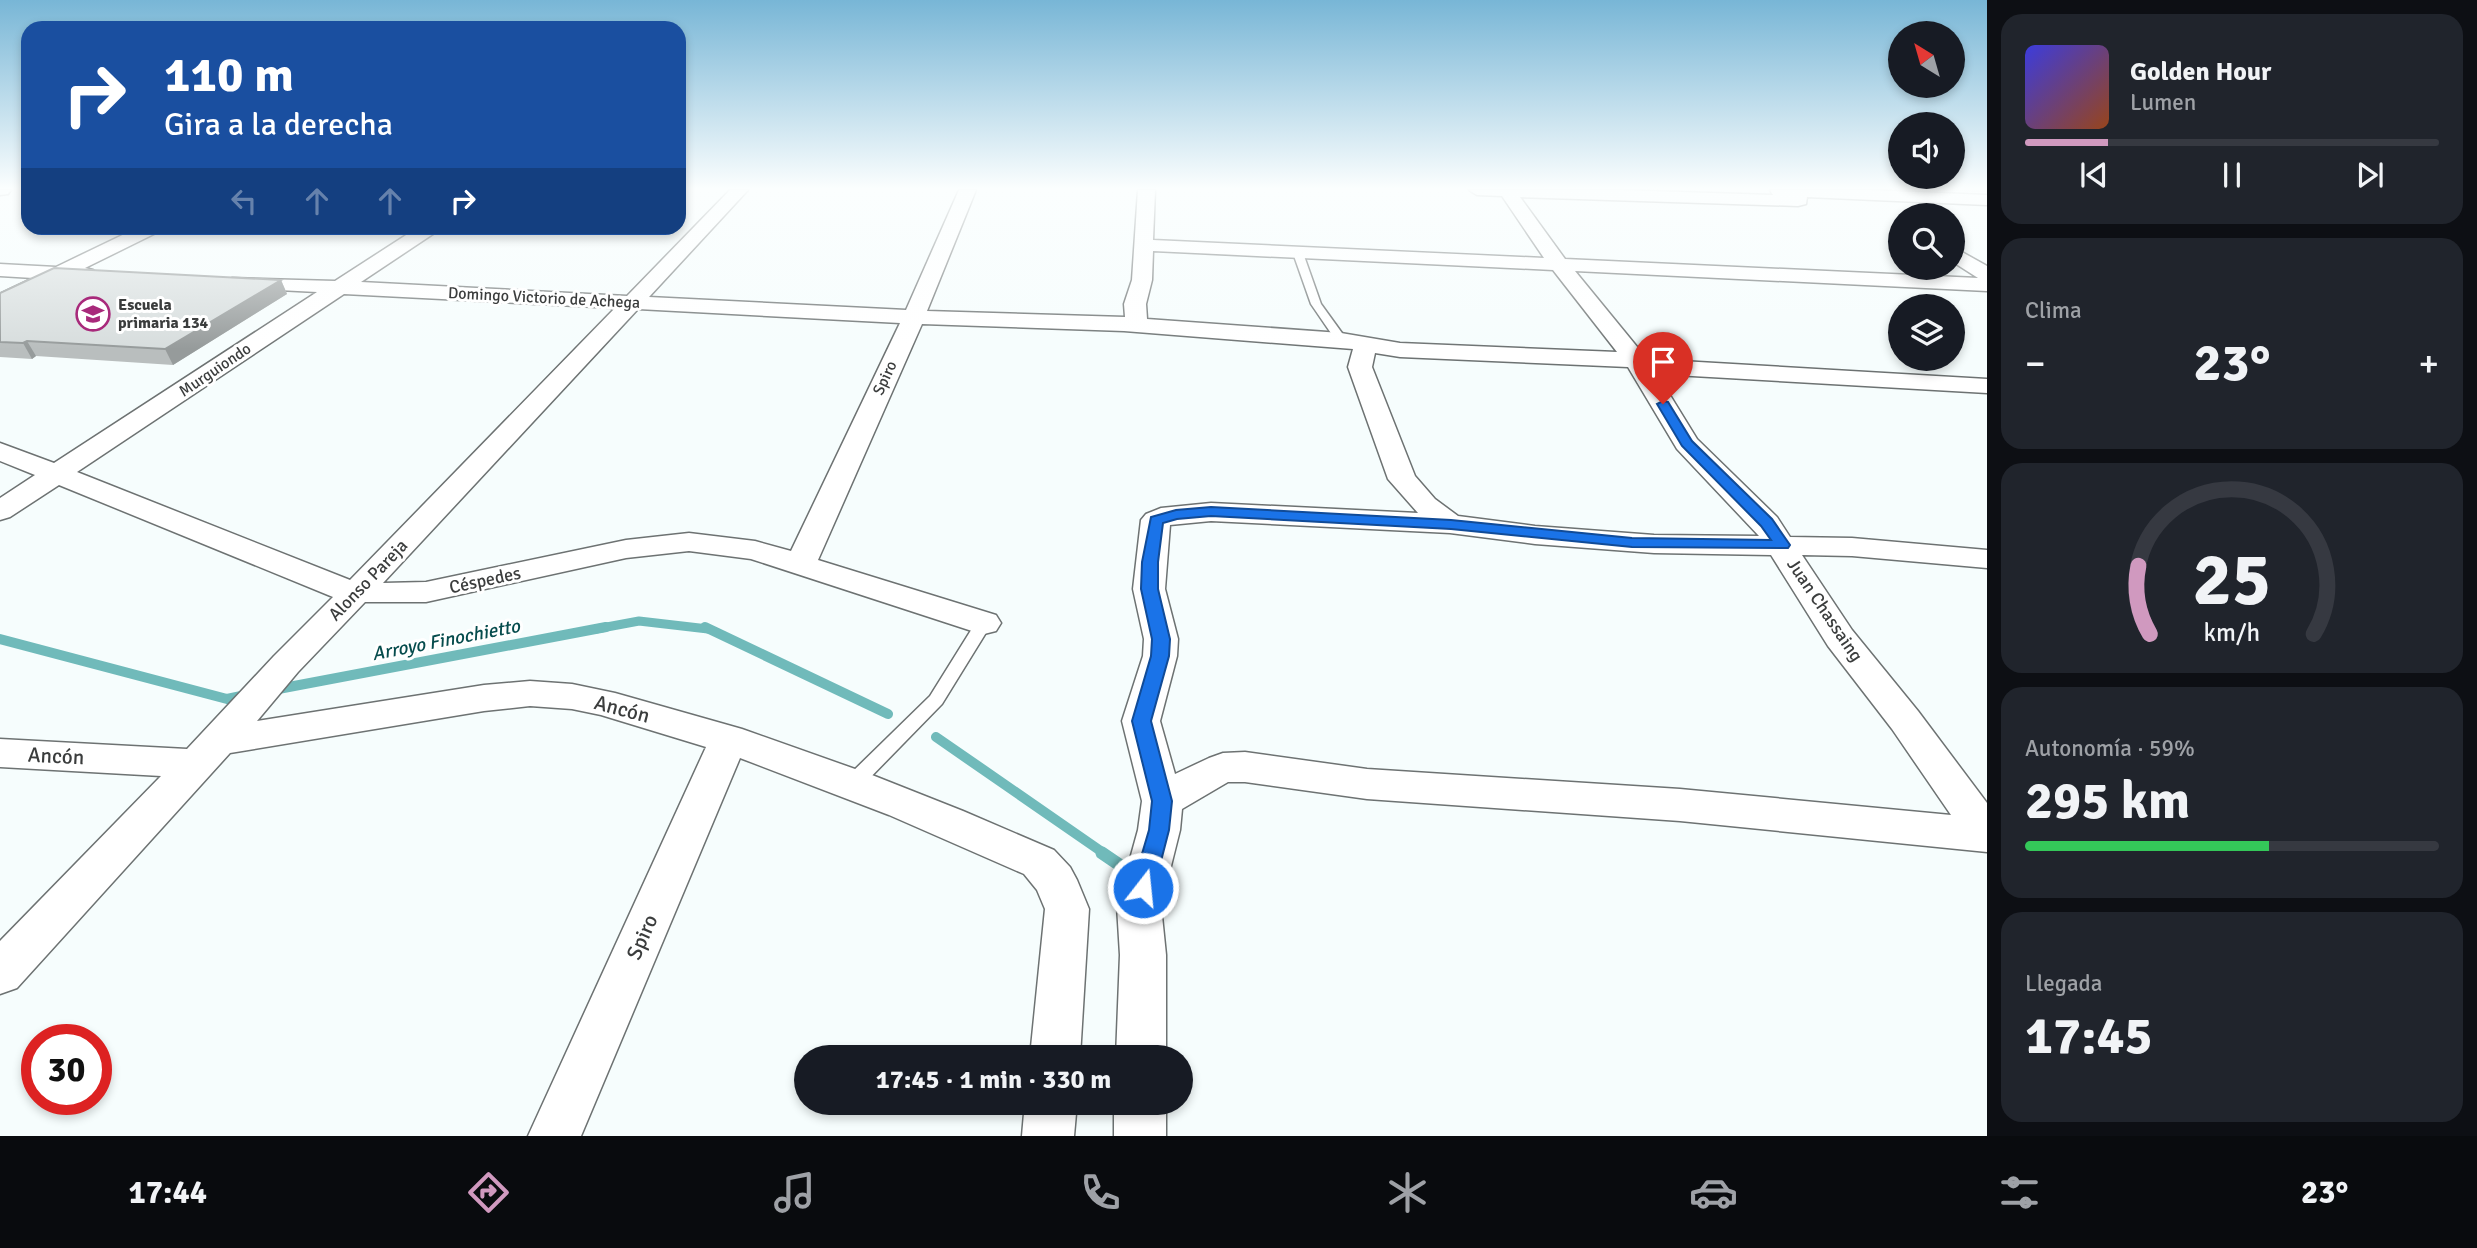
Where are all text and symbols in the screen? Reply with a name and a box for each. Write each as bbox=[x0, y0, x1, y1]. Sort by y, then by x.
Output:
north arrow bbox=[1888, 21, 1965, 98]
map controls bbox=[1888, 21, 1965, 371]
text: 110 m bbox=[164, 45, 294, 105]
icon: right bbox=[49, 49, 140, 140]
text: Golden Hour bbox=[2130, 56, 2271, 88]
text: Lumen bbox=[2130, 88, 2196, 117]
text: Gira a la derecha bbox=[164, 105, 393, 144]
button: sound bbox=[1888, 112, 1965, 189]
icon: previous bbox=[2075, 156, 2113, 194]
icon: pause bbox=[2213, 156, 2251, 194]
icon: next bbox=[2351, 156, 2389, 194]
icon: left bbox=[225, 182, 263, 220]
icon: ahead bbox=[298, 182, 336, 220]
icon: ahead bbox=[371, 182, 409, 220]
icon: right bbox=[444, 182, 482, 220]
button: search bbox=[1888, 203, 1965, 280]
street label: Domingo Victorio de Achega bbox=[447, 283, 641, 313]
button: layers bbox=[1888, 294, 1965, 371]
school or university icon: Escuela primaria 134 bbox=[74, 295, 112, 333]
place label: Escuela primaria 134 bbox=[118, 295, 209, 333]
text: Clima bbox=[2025, 296, 2082, 325]
text: 23° bbox=[2194, 331, 2270, 395]
pin bbox=[1633, 332, 1693, 404]
street label: Murguiondo bbox=[175, 339, 255, 401]
text: − bbox=[2025, 340, 2046, 387]
text: + bbox=[2418, 340, 2439, 387]
icon: arrive bbox=[1644, 343, 1682, 381]
street label: Spiro bbox=[868, 358, 902, 398]
street label: Alonso Pareja bbox=[324, 535, 412, 625]
text: 25 bbox=[2193, 536, 2271, 625]
street label: Juan Chassaing bbox=[1782, 554, 1868, 666]
street label: Céspedes bbox=[447, 562, 523, 598]
water label: Arroyo Finochietto bbox=[370, 614, 523, 666]
text: km/h bbox=[2204, 617, 2260, 648]
street label: Ancón bbox=[591, 689, 653, 729]
text: Autonomía · 59% bbox=[2025, 734, 2195, 763]
street label: Ancón bbox=[27, 742, 85, 770]
text: 295 km bbox=[2025, 769, 2190, 833]
position arrow bbox=[1106, 851, 1180, 925]
street label: Spiro bbox=[621, 910, 663, 964]
text: Llegada bbox=[2025, 969, 2102, 998]
text: 17:45 bbox=[2025, 1004, 2153, 1068]
speed limit sign: 30 bbox=[21, 1024, 112, 1115]
text: 17:45 · 1 min · 330 m bbox=[876, 1064, 1111, 1096]
icon: directions bbox=[464, 1168, 513, 1217]
icon: music bbox=[770, 1168, 819, 1217]
icon: phone bbox=[1076, 1168, 1125, 1217]
icon: climate bbox=[1383, 1168, 1432, 1217]
icon: car bbox=[1689, 1168, 1738, 1217]
icon: filters bbox=[1995, 1168, 2044, 1217]
text: 17:44 bbox=[129, 1173, 207, 1212]
text: 23° bbox=[2301, 1173, 2348, 1212]

